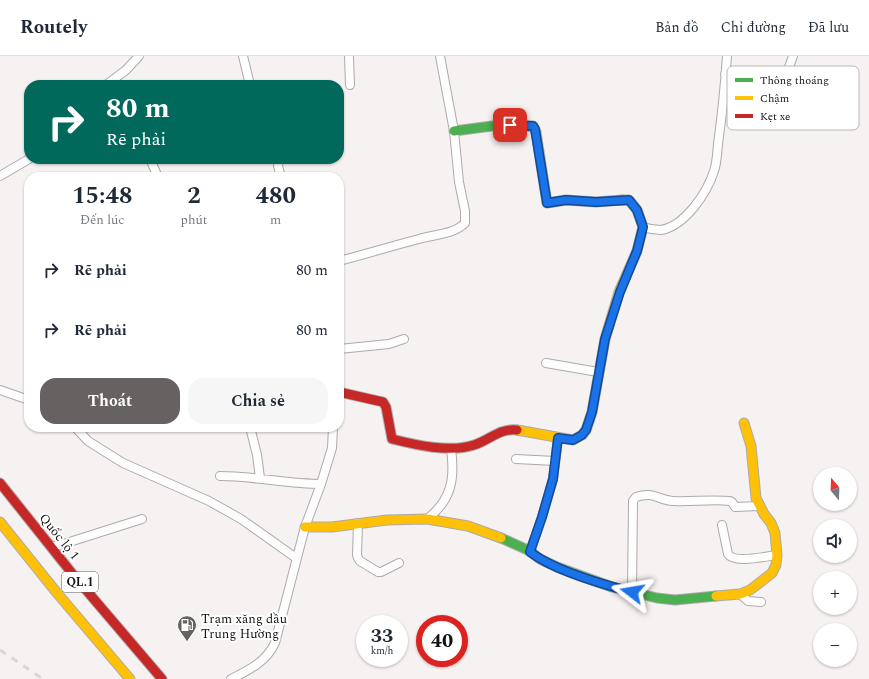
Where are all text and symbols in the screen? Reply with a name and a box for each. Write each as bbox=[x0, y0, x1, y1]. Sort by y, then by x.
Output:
text: Routely bbox=[20, 13, 87, 42]
text: Bản đồ bbox=[655, 17, 699, 38]
text: Chỉ đường bbox=[721, 17, 786, 38]
text: Đã lưu bbox=[808, 17, 849, 38]
legend bbox=[727, 66, 859, 130]
text: Thông thoáng bbox=[760, 72, 829, 89]
text: 80 m bbox=[106, 87, 170, 130]
text: Chậm bbox=[760, 90, 790, 107]
icon: right bbox=[40, 96, 92, 148]
pin bbox=[493, 108, 527, 142]
text: Kẹt xe bbox=[760, 108, 790, 125]
icon: arrive bbox=[499, 114, 521, 136]
text: Rẽ phải bbox=[106, 126, 166, 153]
text: 15:48 bbox=[72, 178, 132, 214]
text: 2 bbox=[187, 178, 201, 214]
text: 480 bbox=[255, 178, 296, 214]
text: Đến lúc bbox=[80, 210, 125, 230]
text: phút bbox=[181, 210, 207, 230]
text: m bbox=[270, 210, 281, 230]
icon: right bbox=[40, 259, 62, 281]
text: Rẽ phải bbox=[74, 259, 127, 282]
text: 80 m bbox=[296, 259, 328, 282]
icon: right bbox=[40, 319, 62, 341]
text: Rẽ phải bbox=[74, 319, 127, 342]
text: 80 m bbox=[296, 319, 328, 342]
button: Thoát bbox=[40, 378, 180, 424]
button: Chia sẻ bbox=[188, 378, 328, 424]
north arrow bbox=[813, 467, 857, 511]
map controls bbox=[813, 467, 857, 667]
street label: Quốc lộ 1 bbox=[34, 509, 84, 564]
button: sound bbox=[813, 519, 857, 563]
position arrow bbox=[611, 571, 653, 613]
button: + bbox=[813, 571, 857, 615]
road number: QL.1 bbox=[62, 572, 98, 592]
place label: Trạm xăng dầu Trung Hường bbox=[201, 609, 287, 644]
fuel station icon: Trạm xăng dầu Trung Hường bbox=[176, 614, 198, 642]
speed limit sign: 40 bbox=[416, 615, 468, 667]
text: 33 bbox=[371, 621, 393, 651]
button: − bbox=[813, 623, 857, 667]
text: km/h bbox=[371, 643, 393, 659]

